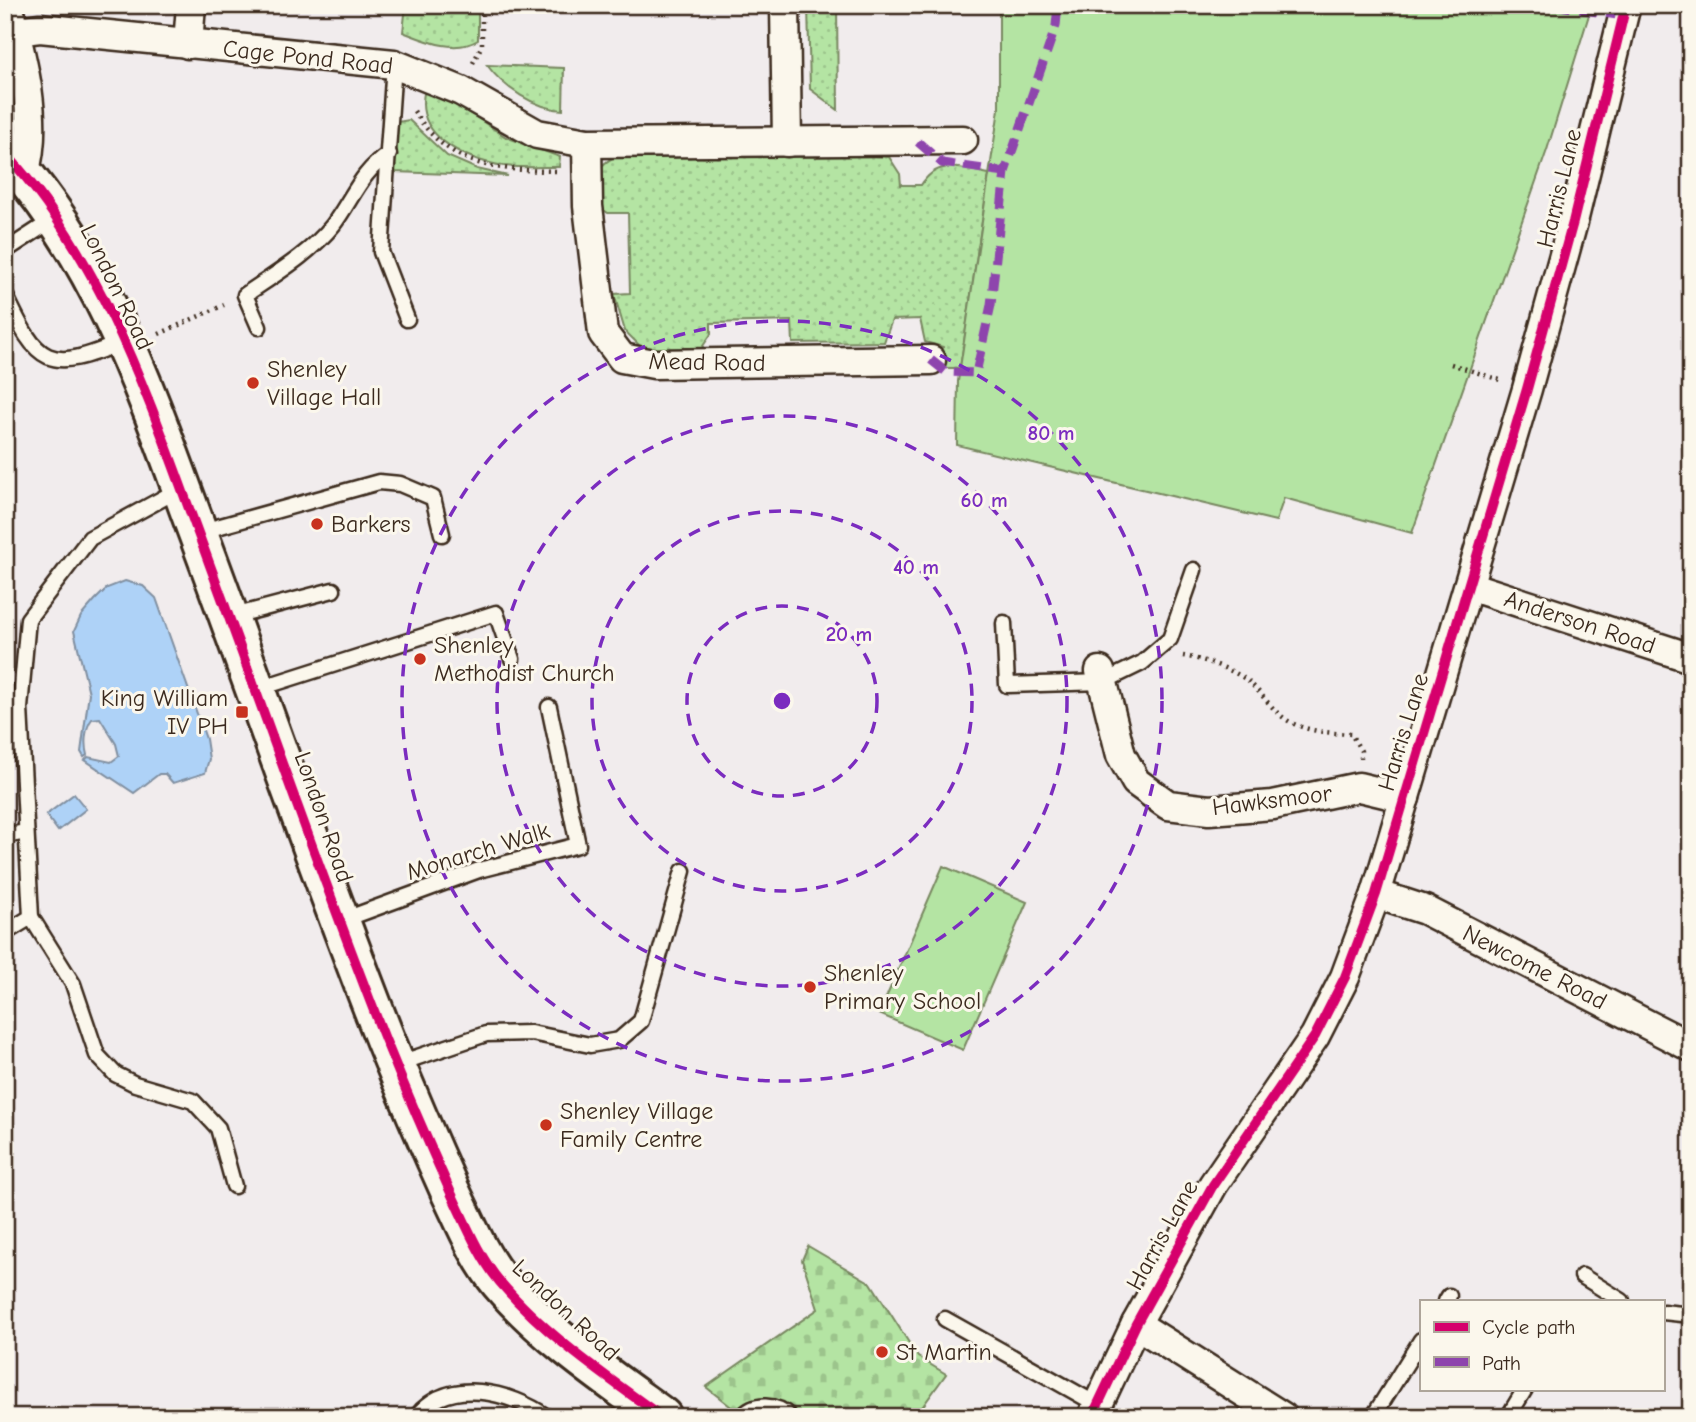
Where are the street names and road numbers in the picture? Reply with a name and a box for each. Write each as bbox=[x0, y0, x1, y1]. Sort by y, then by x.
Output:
street label: Cage Pond Road bbox=[222, 34, 394, 80]
street label: Harris Lane bbox=[1531, 126, 1587, 250]
street label: London Road bbox=[75, 220, 159, 354]
street label: Mead Road bbox=[648, 347, 766, 377]
street label: Anderson Road bbox=[1501, 584, 1659, 660]
street label: Harris Lane bbox=[1372, 670, 1434, 794]
street label: London Road bbox=[289, 748, 359, 886]
street label: Hawksmoor bbox=[1211, 779, 1334, 821]
street label: Monarch Walk bbox=[403, 816, 553, 886]
street label: Newcome Road bbox=[1458, 919, 1612, 1015]
street label: Harris Lane bbox=[1120, 1175, 1204, 1295]
street label: London Road bbox=[507, 1253, 625, 1367]

